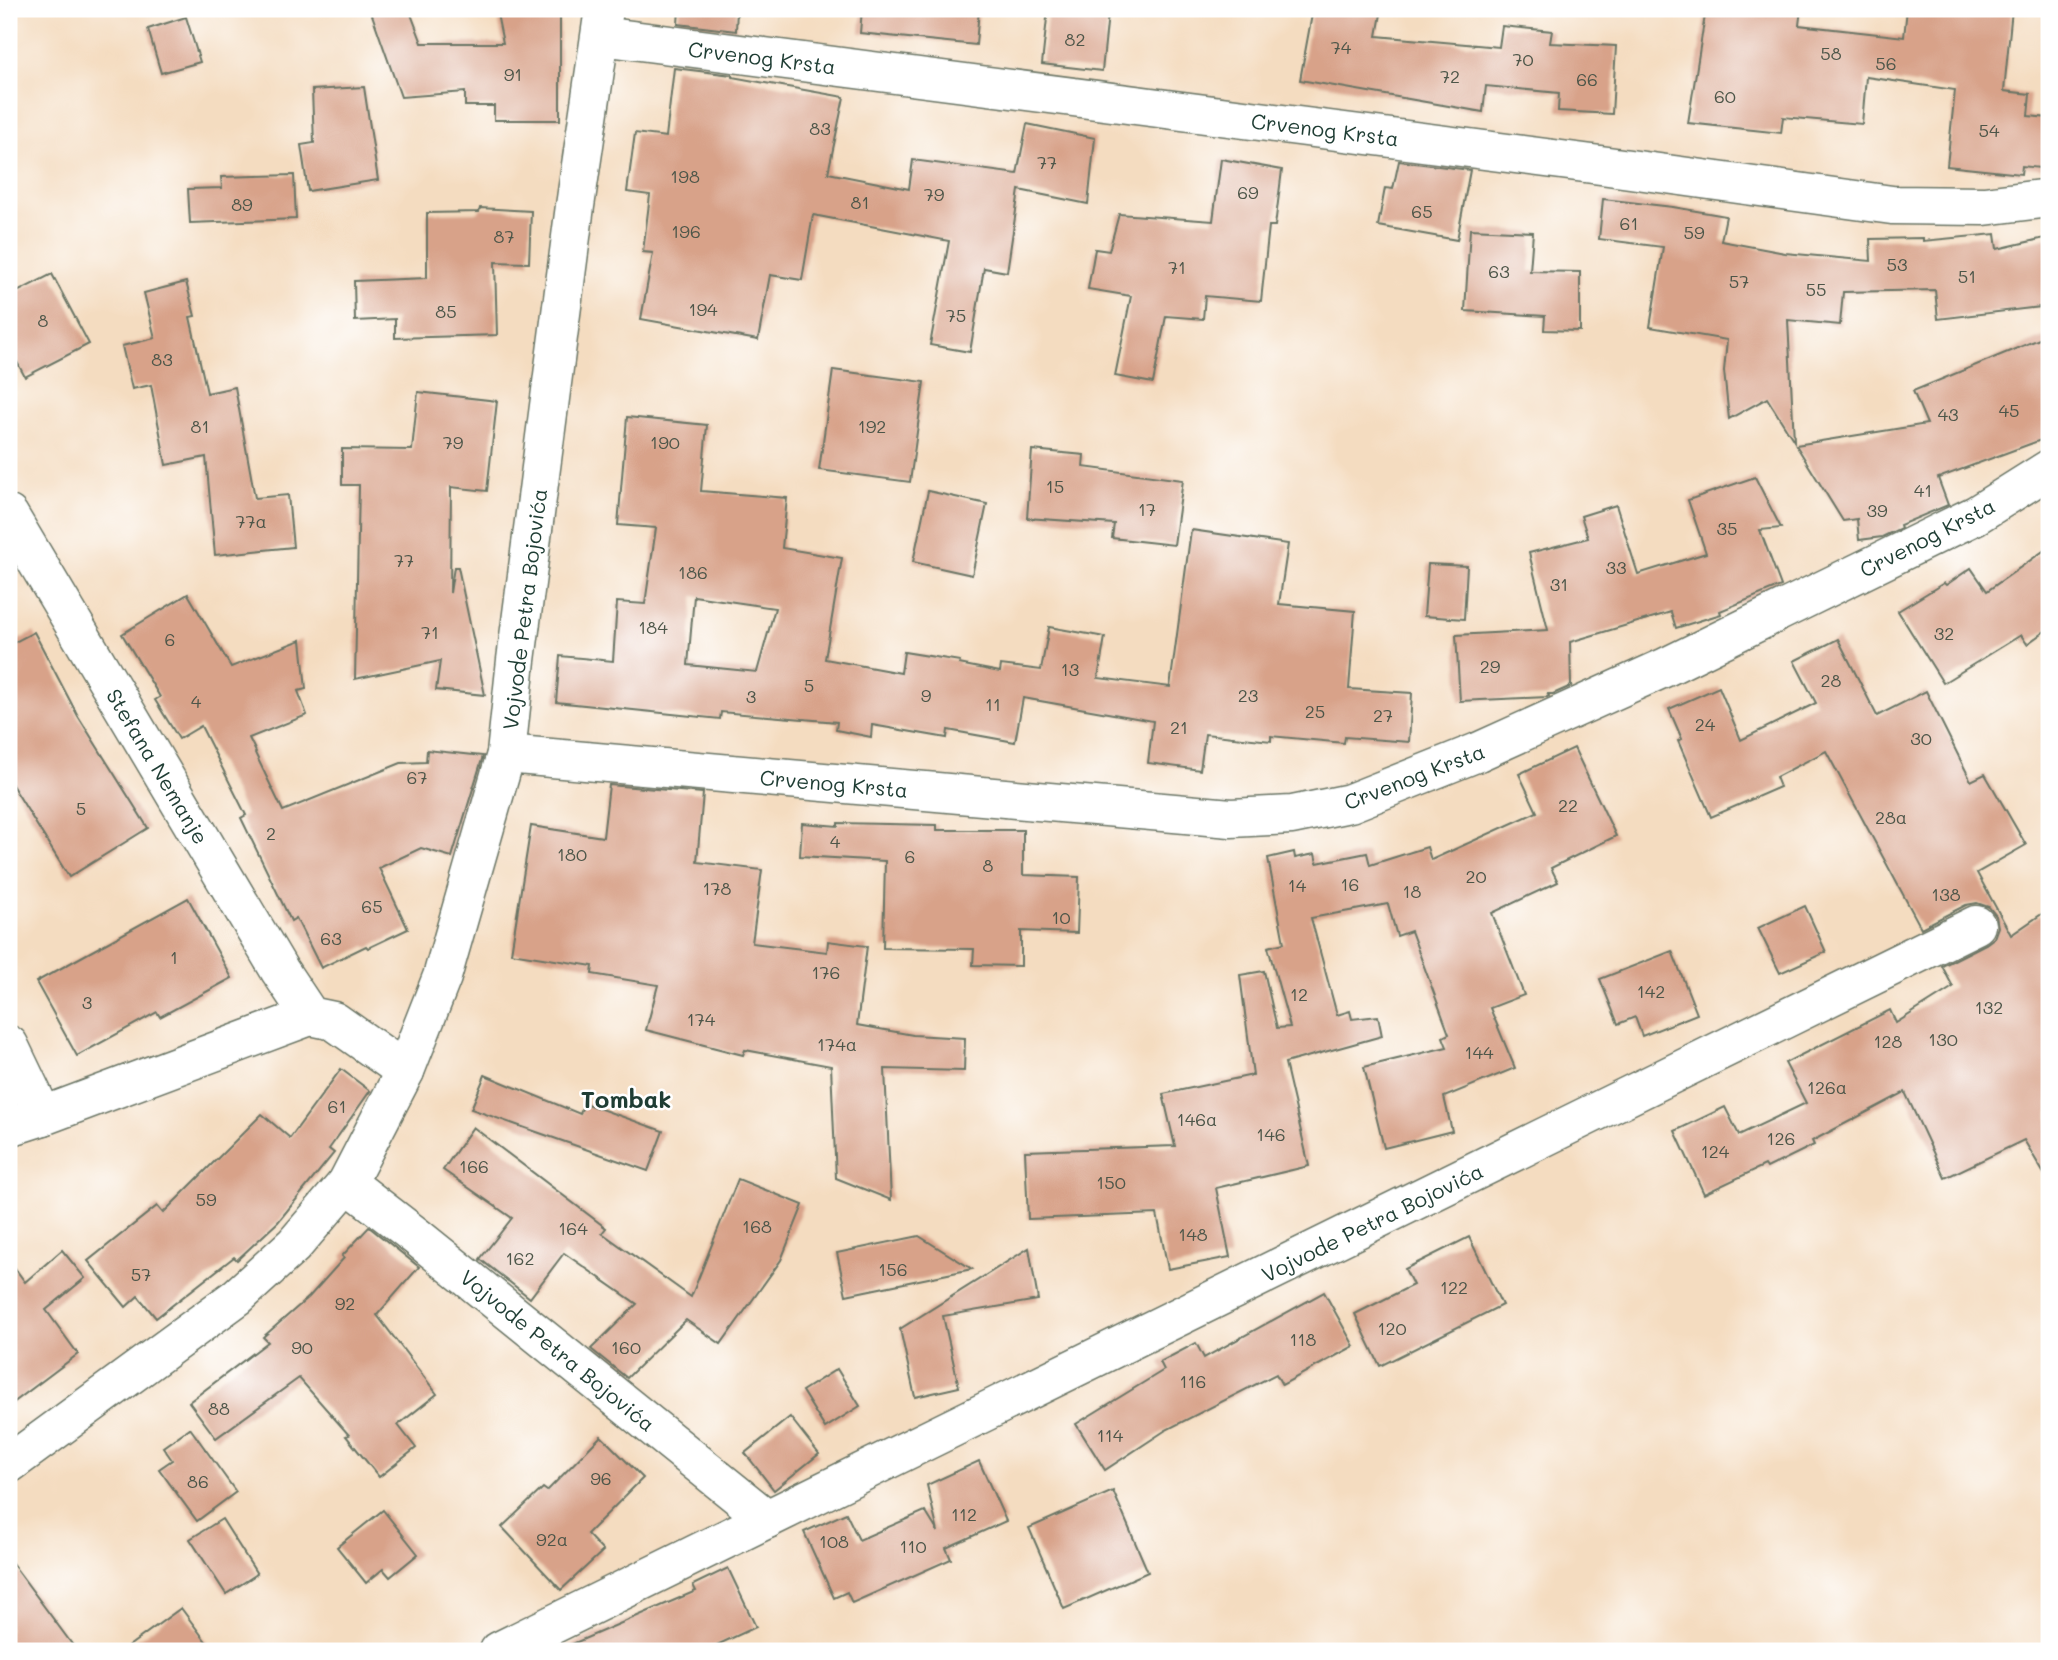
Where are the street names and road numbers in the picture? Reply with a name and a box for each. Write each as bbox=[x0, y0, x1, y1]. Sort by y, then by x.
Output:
street label: Crvenog Krsta bbox=[687, 35, 837, 79]
street label: Crvenog Krsta bbox=[1250, 107, 1400, 151]
street label: Vojvode Petra Bojovića bbox=[496, 487, 552, 731]
street label: Crvenog Krsta bbox=[1855, 491, 1999, 583]
street label: Stefana Nemanje bbox=[101, 683, 215, 849]
street label: Crvenog Krsta bbox=[1340, 737, 1488, 815]
street label: Crvenog Krsta bbox=[759, 763, 909, 803]
street label: Vojvode Petra Bojovića bbox=[1257, 1157, 1487, 1287]
street label: Vojvode Petra Bojovića bbox=[455, 1263, 661, 1437]

